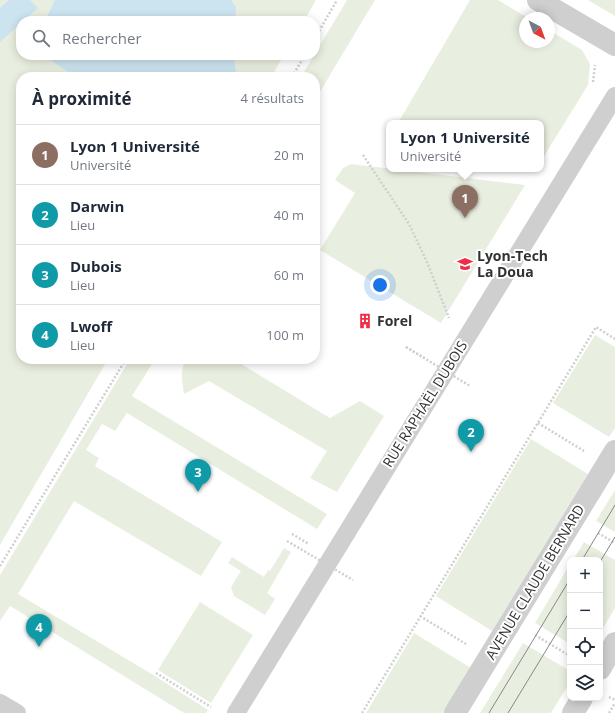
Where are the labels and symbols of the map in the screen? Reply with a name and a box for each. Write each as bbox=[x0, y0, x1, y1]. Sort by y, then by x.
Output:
north arrow bbox=[519, 12, 555, 48]
pin: 1 bbox=[452, 185, 478, 218]
place label: Lyon-Tech La Doua bbox=[477, 246, 548, 281]
school or university icon: Lyon-Tech La Doua bbox=[456, 255, 474, 273]
your location bbox=[370, 275, 390, 295]
place label: Forel bbox=[377, 311, 412, 330]
building icon: Forel bbox=[356, 312, 374, 330]
street label: RUE RAPHAËL DUBOIS bbox=[378, 337, 471, 471]
pin: 2 bbox=[458, 419, 484, 452]
pin: 3 bbox=[185, 459, 211, 492]
street label: AVENUE CLAUDE BERNARD bbox=[481, 501, 588, 663]
pin: 4 bbox=[26, 614, 52, 647]

